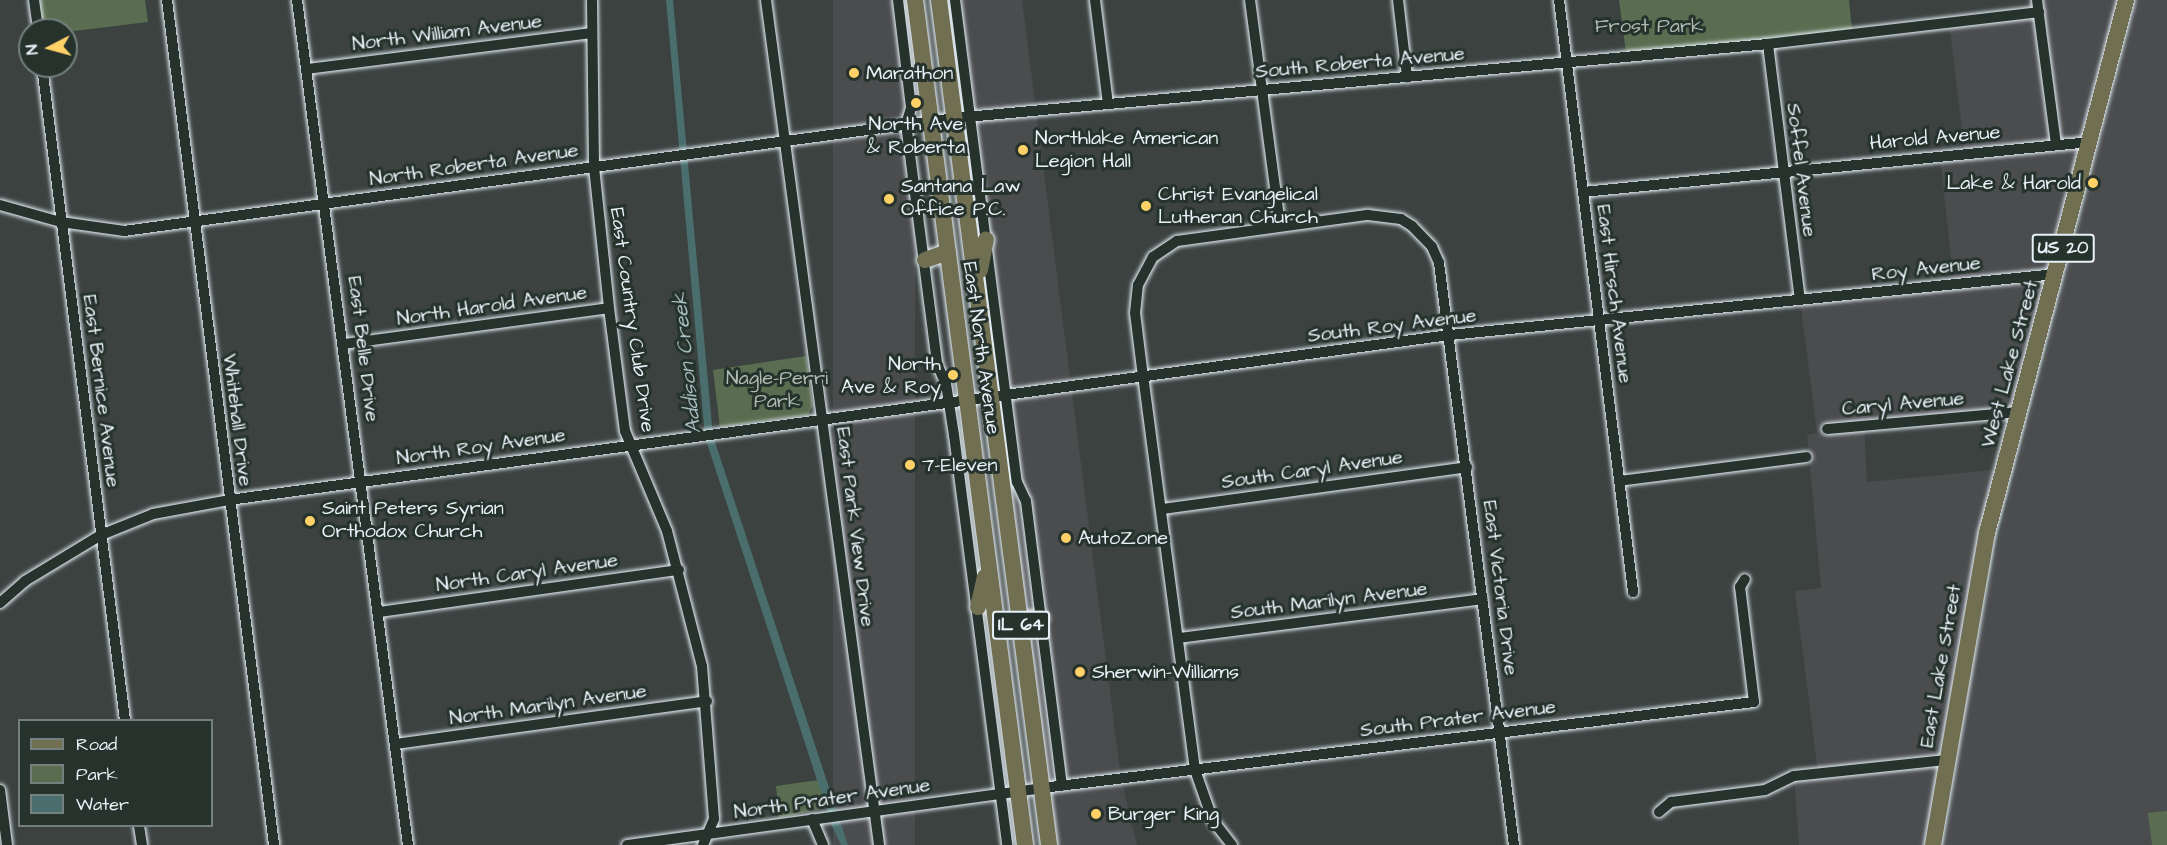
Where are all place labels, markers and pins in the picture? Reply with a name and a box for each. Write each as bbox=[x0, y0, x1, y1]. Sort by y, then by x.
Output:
place label: Marathon bbox=[866, 61, 953, 85]
marker: Marathon bbox=[847, 66, 861, 80]
marker: North Ave & Roberta bbox=[909, 96, 923, 110]
place label: North Ave & Roberta bbox=[867, 112, 965, 159]
place label: Northlake American Legion Hall bbox=[1035, 126, 1218, 173]
marker: Northlake American Legion Hall bbox=[1016, 143, 1030, 157]
place label: Lake & Harold bbox=[1946, 171, 2081, 195]
place label: Santana Law Office P.C. bbox=[901, 175, 1021, 222]
marker: Lake & Harold bbox=[2086, 176, 2100, 190]
place label: Christ Evangelical Lutheran Church bbox=[1158, 183, 1318, 230]
marker: Santana Law Office P.C. bbox=[882, 192, 896, 206]
marker: Christ Evangelical Lutheran Church bbox=[1139, 199, 1153, 213]
place label: North Ave & Roy bbox=[841, 352, 941, 399]
marker: North Ave & Roy bbox=[946, 368, 960, 382]
place label: 7-Eleven bbox=[922, 453, 998, 477]
marker: 7-Eleven bbox=[903, 458, 917, 472]
place label: Saint Peters Syrian Orthodox Church bbox=[322, 497, 504, 544]
marker: Saint Peters Syrian Orthodox Church bbox=[303, 514, 317, 528]
place label: AutoZone bbox=[1078, 526, 1168, 550]
marker: AutoZone bbox=[1059, 531, 1073, 545]
place label: Sherwin-Williams bbox=[1092, 660, 1239, 684]
marker: Sherwin-Williams bbox=[1073, 665, 1087, 679]
place label: Burger King bbox=[1108, 802, 1219, 826]
marker: Burger King bbox=[1089, 807, 1103, 821]

